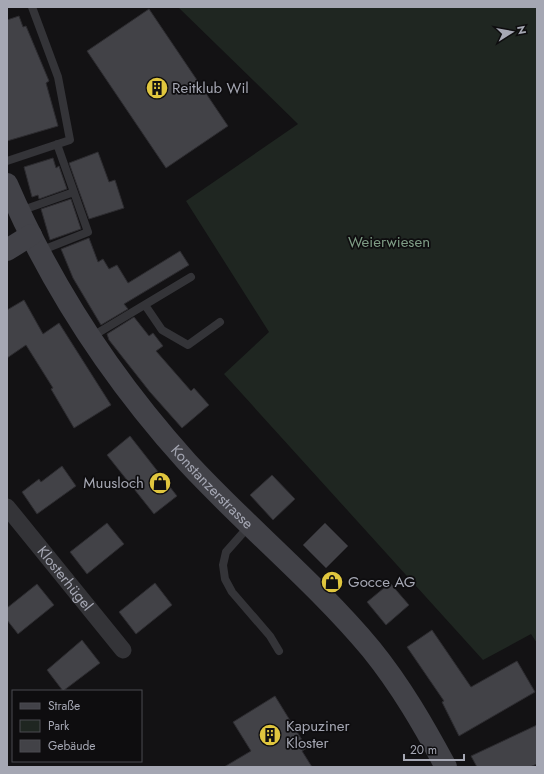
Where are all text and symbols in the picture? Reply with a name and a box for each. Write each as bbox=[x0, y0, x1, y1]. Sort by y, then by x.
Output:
north arrow bbox=[492, 12, 532, 52]
text: N bbox=[513, 24, 531, 36]
building icon: Reitklub Wil bbox=[144, 75, 170, 101]
place label: Reitklub Wil bbox=[172, 77, 249, 99]
park label: Weierwiesen bbox=[348, 231, 430, 253]
street label: Konstanzerstrasse bbox=[166, 440, 259, 534]
shop icon: Muusloch bbox=[147, 470, 173, 496]
place label: Muusloch bbox=[83, 472, 144, 494]
street label: Klosterhügel bbox=[32, 541, 98, 616]
shop icon: Gocce AG bbox=[319, 569, 345, 595]
place label: Gocce AG bbox=[348, 571, 415, 593]
legend bbox=[12, 690, 142, 762]
text: Straße bbox=[48, 697, 80, 715]
place label: Kapuziner Kloster bbox=[286, 715, 351, 754]
text: Park bbox=[48, 717, 70, 735]
building icon: Kapuziner Kloster bbox=[257, 722, 283, 748]
scale bar bbox=[404, 736, 464, 762]
text: Gebäude bbox=[48, 737, 95, 755]
text: 20 m bbox=[410, 741, 437, 759]

